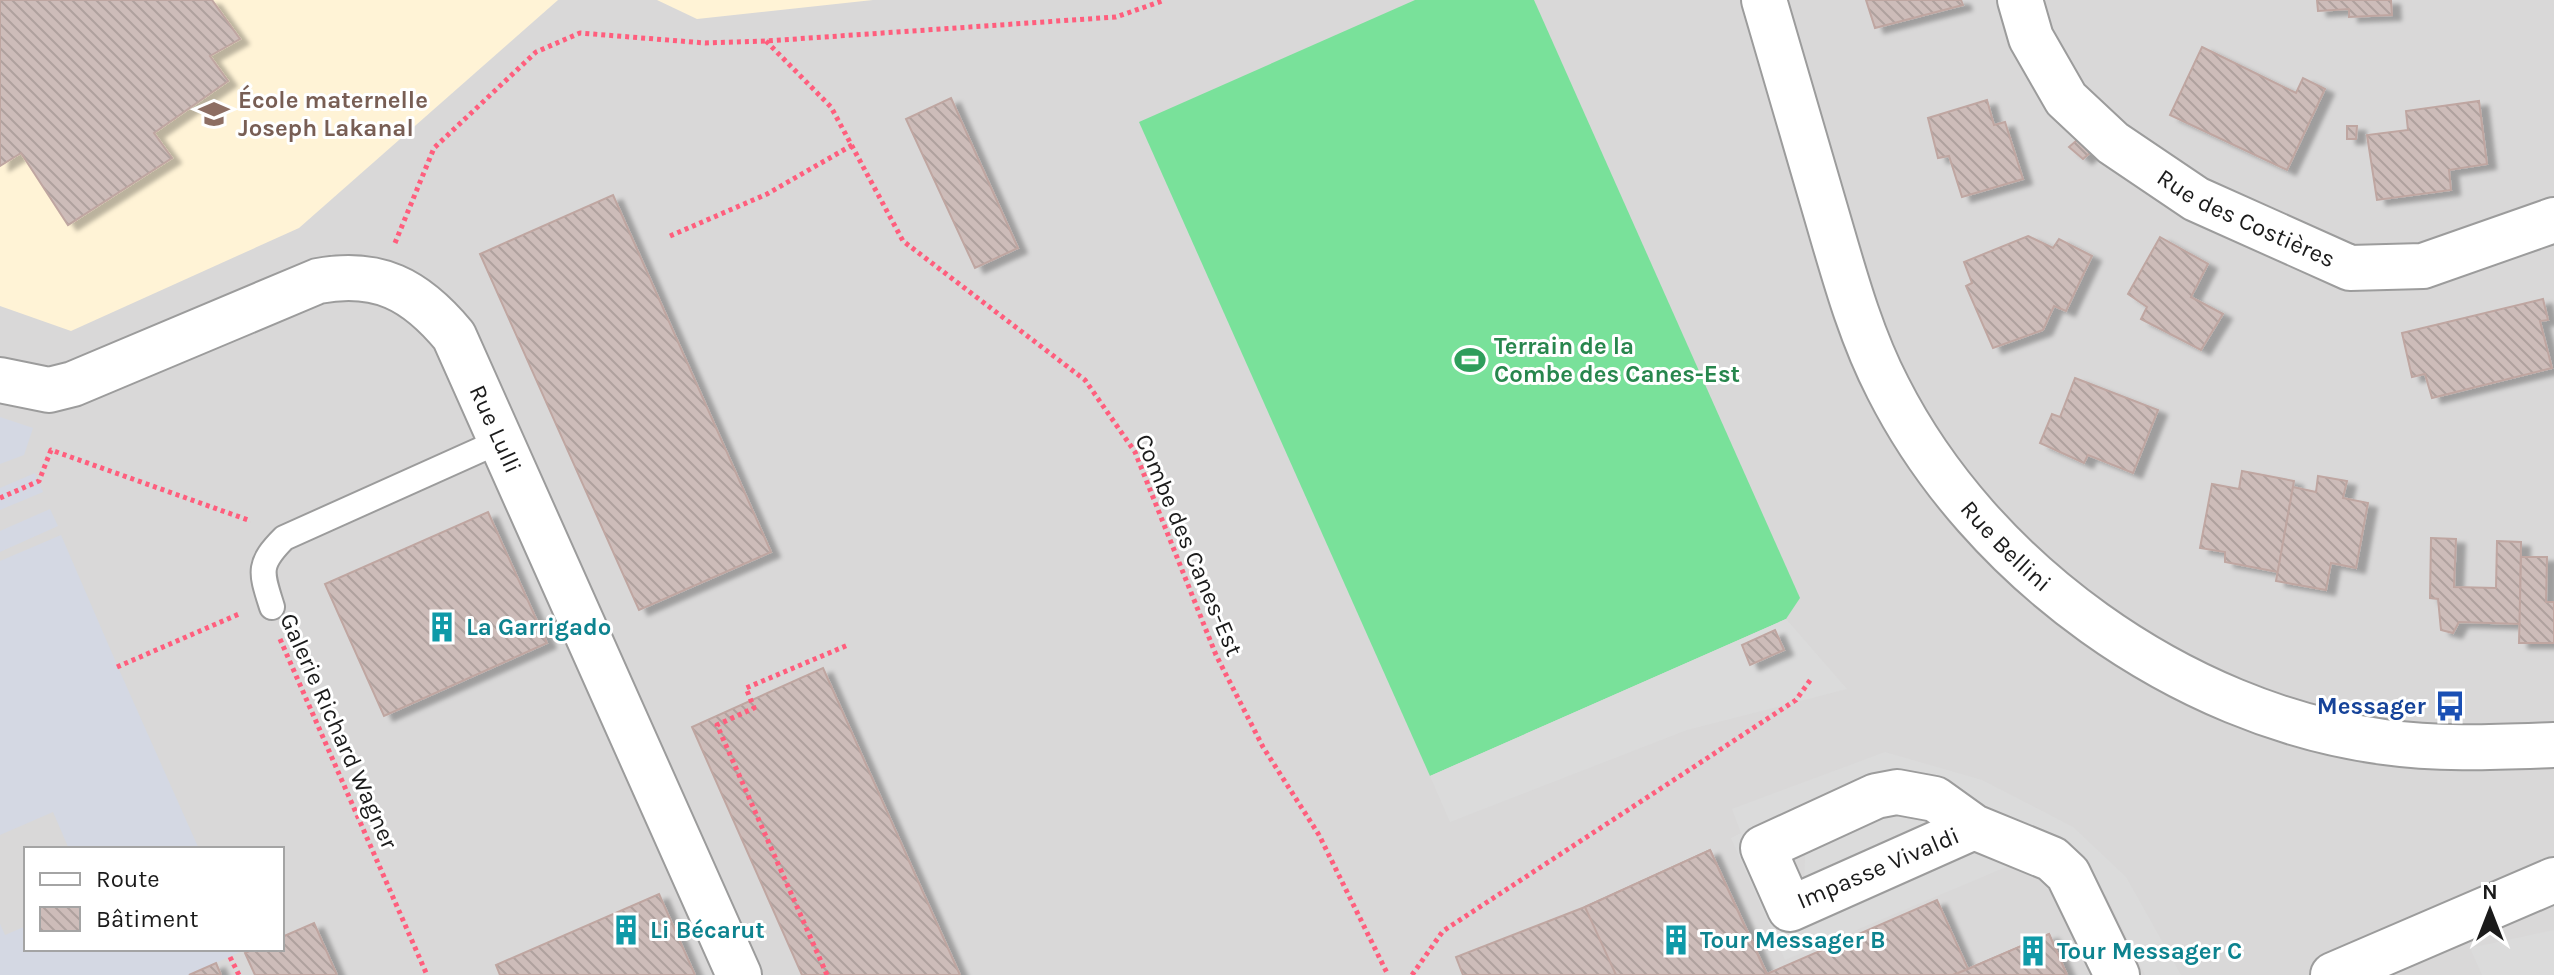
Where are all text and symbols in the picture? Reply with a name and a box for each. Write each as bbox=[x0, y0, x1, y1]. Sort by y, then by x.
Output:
place label: École maternelle Joseph Lakanal bbox=[238, 84, 428, 142]
school or university icon: École maternelle Joseph Lakanal bbox=[197, 97, 231, 131]
street label: Rue des Costières bbox=[2152, 163, 2340, 274]
place label: Terrain de la Combe des Canes-Est bbox=[1494, 332, 1740, 388]
sports icon: Terrain de la Combe des Canes-Est bbox=[1453, 343, 1487, 377]
street label: Rue Lulli bbox=[464, 381, 527, 478]
street label: Combe des Canes-Est bbox=[1130, 430, 1248, 660]
street label: Rue Bellini bbox=[1955, 495, 2057, 597]
street label: Galerie Richard Wagner bbox=[274, 609, 404, 853]
building icon: La Garrigado bbox=[425, 610, 459, 644]
place label: La Garrigado bbox=[466, 613, 611, 641]
bus stop icon: Messager bbox=[2433, 689, 2467, 723]
place label: Messager bbox=[2317, 692, 2427, 720]
street label: Impasse Vivaldi bbox=[1793, 821, 1963, 915]
legend bbox=[24, 847, 284, 951]
text: Route bbox=[96, 865, 160, 893]
north arrow bbox=[2450, 871, 2530, 951]
text: N bbox=[2482, 879, 2498, 905]
text: Bâtiment bbox=[96, 905, 199, 933]
building icon: Li Bécarut bbox=[609, 913, 643, 947]
place label: Li Bécarut bbox=[650, 916, 765, 944]
building icon: Tour Messager B bbox=[1659, 923, 1693, 957]
place label: Tour Messager B bbox=[1700, 926, 1886, 954]
building icon: Tour Messager C bbox=[2016, 934, 2050, 968]
place label: Tour Messager C bbox=[2057, 937, 2242, 965]

